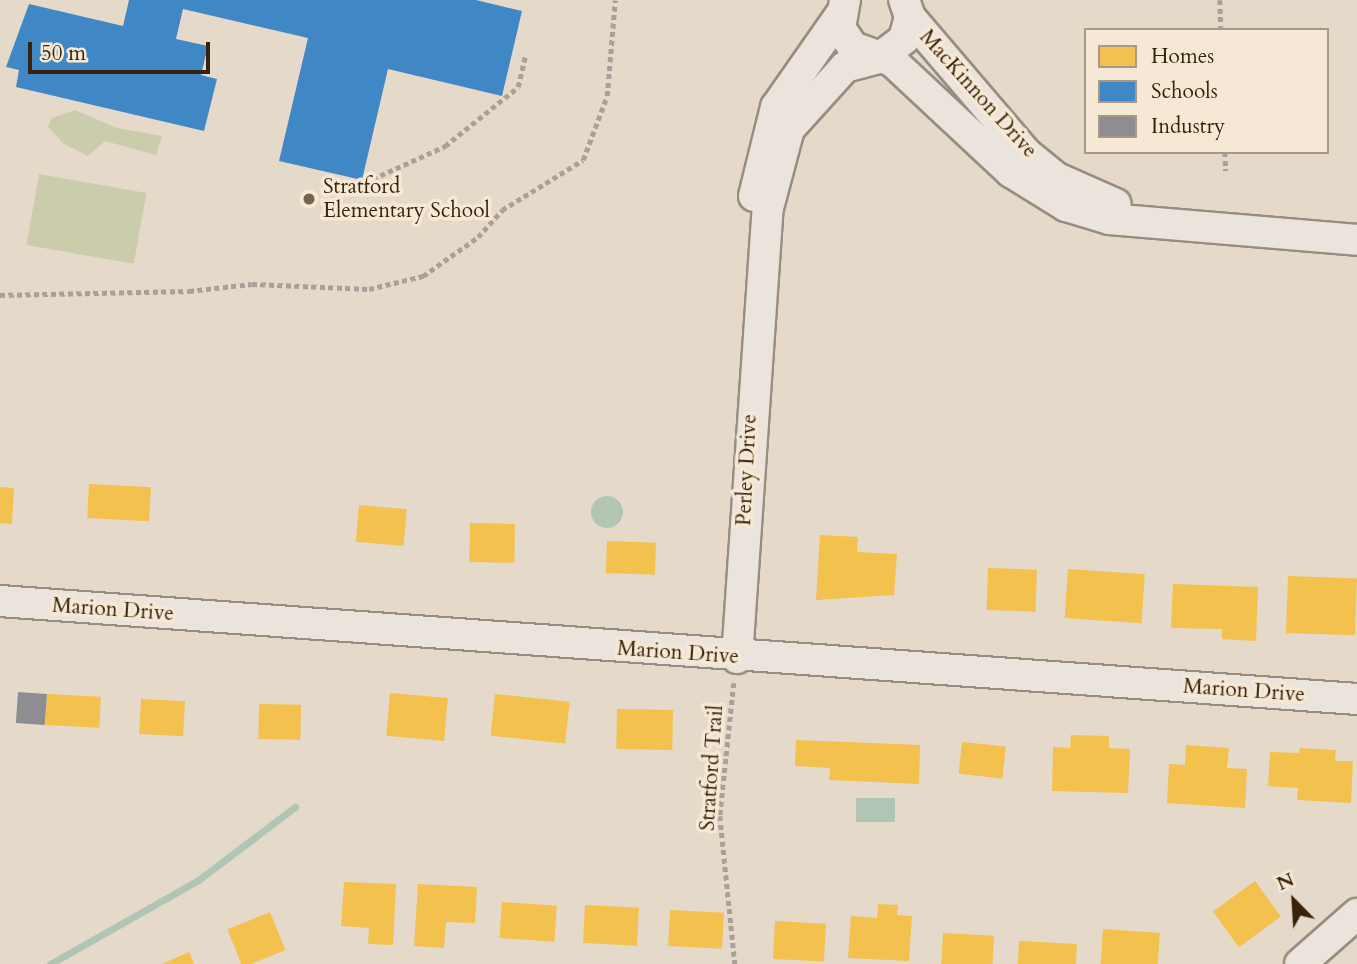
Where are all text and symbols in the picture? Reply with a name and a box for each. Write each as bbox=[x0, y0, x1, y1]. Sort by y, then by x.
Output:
street label: MacKinnon Drive bbox=[914, 25, 1042, 163]
scale bar bbox=[32, 28, 214, 72]
legend bbox=[1084, 28, 1329, 154]
text: 50 m bbox=[41, 39, 86, 68]
text: Homes bbox=[1151, 42, 1214, 71]
text: Schools bbox=[1151, 77, 1218, 106]
text: Industry bbox=[1151, 112, 1225, 141]
place label: Stratford Elementary School bbox=[323, 174, 490, 224]
marker: Stratford Elementary School bbox=[301, 191, 317, 207]
street label: Perley Drive bbox=[731, 413, 763, 527]
street label: Marion Drive bbox=[51, 593, 175, 627]
street label: Marion Drive bbox=[616, 636, 740, 670]
street label: Marion Drive bbox=[1182, 674, 1306, 708]
street label: Stratford Trail bbox=[695, 704, 729, 832]
north arrow bbox=[1259, 866, 1329, 936]
text: N bbox=[1273, 867, 1298, 897]

